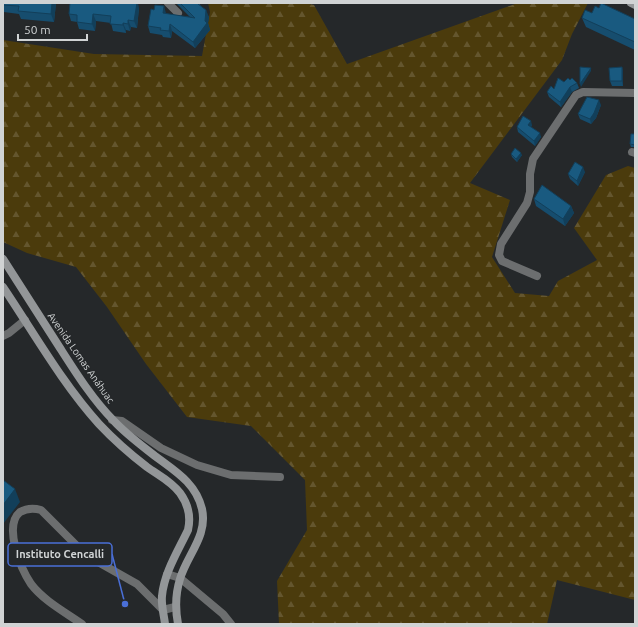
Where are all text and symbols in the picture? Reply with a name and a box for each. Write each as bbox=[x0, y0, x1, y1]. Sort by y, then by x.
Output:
scale bar bbox=[18, 16, 87, 42]
text: 50 m bbox=[24, 23, 51, 36]
street label: Avenida Lomas Anáhuac bbox=[45, 311, 117, 406]
callout: Instituto Cencalli bbox=[8, 543, 112, 566]
text: Instituto Cencalli bbox=[16, 548, 104, 560]

